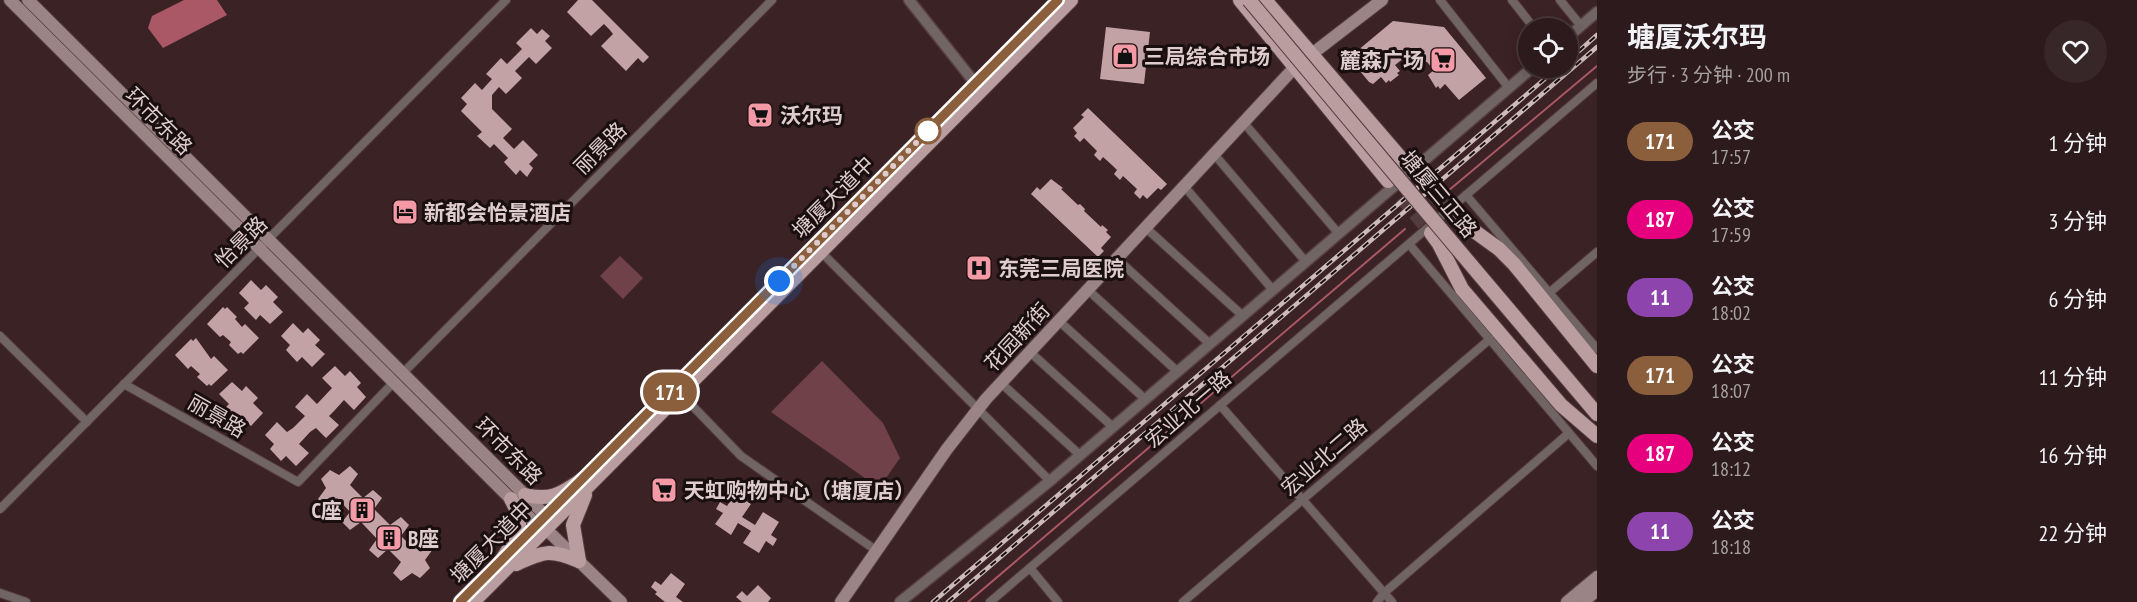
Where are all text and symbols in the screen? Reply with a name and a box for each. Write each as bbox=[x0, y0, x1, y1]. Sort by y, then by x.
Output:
map controls bbox=[1518, 18, 1578, 78]
button: locate bbox=[1518, 18, 1578, 78]
text: 塘厦沃尔玛 bbox=[1627, 18, 1767, 55]
button: heart bbox=[2044, 20, 2107, 83]
shop icon: 三局综合市场 bbox=[1110, 41, 1140, 71]
place label: 三局综合市场 bbox=[1144, 43, 1270, 70]
supermarket icon: 麓森广场 bbox=[1428, 45, 1458, 75]
place label: 麓森广场 bbox=[1340, 47, 1424, 74]
text: 步行 · 3 分钟 · 200 m bbox=[1627, 62, 1790, 88]
street label: 环市东路 bbox=[120, 82, 198, 160]
supermarket icon: 沃尔玛 bbox=[745, 100, 775, 130]
place label: 沃尔玛 bbox=[780, 102, 843, 129]
street label: 丽景路 bbox=[568, 116, 632, 180]
text: 公交 bbox=[1711, 116, 1755, 144]
unlabelled marker bbox=[915, 118, 941, 144]
text: 171 bbox=[1645, 128, 1675, 155]
text: 1 分钟 bbox=[2048, 129, 2107, 157]
text: 17:57 bbox=[1711, 144, 1751, 170]
street label: 塘厦三正路 bbox=[1395, 145, 1483, 243]
street label: 塘厦大道中 bbox=[786, 150, 880, 244]
text: 公交 bbox=[1711, 194, 1755, 222]
hotel icon: 新都会怡景酒店 bbox=[390, 197, 420, 227]
place label: 新都会怡景酒店 bbox=[424, 199, 571, 226]
text: 187 bbox=[1645, 206, 1675, 233]
text: 3 分钟 bbox=[2048, 207, 2107, 235]
street label: 怡景路 bbox=[209, 210, 273, 274]
text: 17:59 bbox=[1711, 222, 1751, 248]
hospital icon: 东莞三局医院 bbox=[964, 253, 994, 283]
place label: 东莞三局医院 bbox=[998, 255, 1124, 282]
your location bbox=[764, 266, 794, 296]
text: 公交 bbox=[1711, 272, 1755, 300]
text: 11 bbox=[1650, 284, 1670, 311]
text: 6 分钟 bbox=[2048, 285, 2107, 313]
street label: 花园新街 bbox=[978, 297, 1056, 377]
text: 18:02 bbox=[1711, 300, 1751, 326]
text: 公交 bbox=[1711, 350, 1755, 378]
text: 171 bbox=[1645, 362, 1675, 389]
text: 11 分钟 bbox=[2039, 363, 2107, 391]
street label: 宏业北一路 bbox=[1140, 364, 1236, 454]
line badge: 171 bbox=[636, 372, 704, 412]
text: 18:07 bbox=[1711, 378, 1751, 404]
text: 171 bbox=[655, 379, 685, 406]
street label: 丽景路 bbox=[183, 389, 251, 443]
street label: 环市东路 bbox=[470, 412, 548, 490]
street label: 宏业北二路 bbox=[1276, 412, 1372, 502]
text: 公交 bbox=[1711, 428, 1755, 456]
text: 187 bbox=[1645, 440, 1675, 467]
text: 16 分钟 bbox=[2039, 441, 2107, 469]
text: 18:12 bbox=[1711, 456, 1751, 482]
supermarket icon: 天虹购物中心（塘厦店） bbox=[649, 475, 679, 505]
place label: 天虹购物中心（塘厦店） bbox=[684, 477, 915, 504]
building icon: C座 bbox=[347, 495, 377, 525]
street label: 塘厦大道中 bbox=[444, 495, 538, 589]
place label: C座 bbox=[311, 497, 342, 524]
text: 公交 bbox=[1711, 506, 1755, 534]
text: 11 bbox=[1650, 518, 1670, 545]
text: 22 分钟 bbox=[2039, 519, 2107, 547]
building icon: B座 bbox=[374, 523, 404, 553]
place label: B座 bbox=[408, 525, 439, 552]
text: 18:18 bbox=[1711, 534, 1751, 560]

